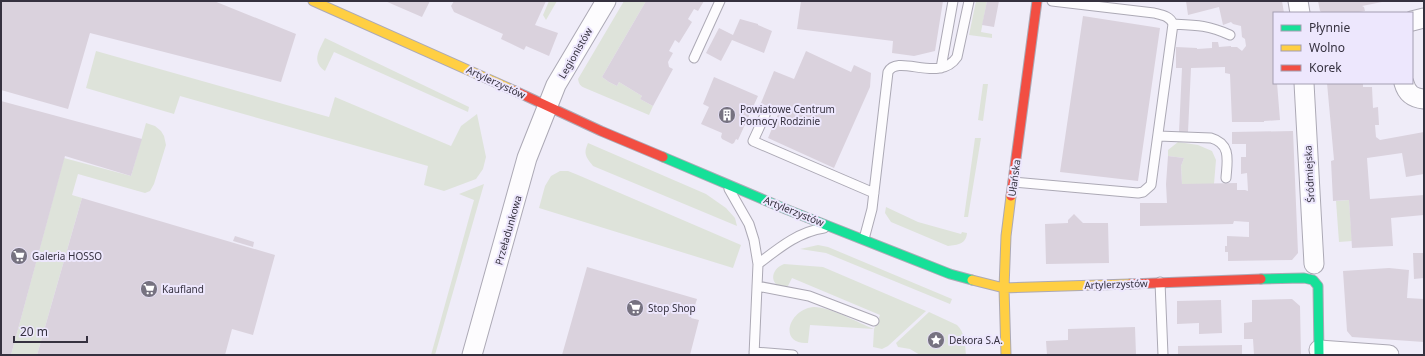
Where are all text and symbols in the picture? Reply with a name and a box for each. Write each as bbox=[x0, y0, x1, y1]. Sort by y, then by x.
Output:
legend bbox=[1273, 12, 1413, 84]
text: Płynnie bbox=[1309, 19, 1350, 36]
street label: Legionistów bbox=[555, 25, 595, 81]
text: Wolno bbox=[1309, 39, 1345, 56]
text: Korek bbox=[1309, 59, 1342, 76]
street label: Artylerzystów bbox=[464, 62, 528, 102]
place label: Powiatowe Centrum Pomocy Rodzinie bbox=[740, 102, 835, 128]
building icon: Powiatowe Centrum Pomocy Rodzinie bbox=[717, 105, 737, 125]
street label: Śródmiejska bbox=[1301, 145, 1317, 203]
street label: Ułańska bbox=[1004, 158, 1024, 198]
street label: Artylerzystów bbox=[762, 193, 826, 229]
street label: Przeładunkowa bbox=[491, 194, 525, 266]
supermarket icon: Galeria HOSSO bbox=[9, 246, 29, 266]
place label: Galeria HOSSO bbox=[32, 249, 102, 263]
street label: Artylerzystów bbox=[1084, 276, 1148, 292]
supermarket icon: Kaufland bbox=[139, 279, 159, 299]
place label: Kaufland bbox=[162, 282, 204, 296]
supermarket icon: Stop Shop bbox=[625, 298, 645, 318]
place label: Stop Shop bbox=[648, 301, 696, 315]
scale bar bbox=[14, 318, 87, 344]
text: 20 m bbox=[20, 323, 48, 340]
place icon: Dekora S.A. bbox=[926, 330, 946, 350]
place label: Dekora S.A. bbox=[949, 333, 1003, 347]

